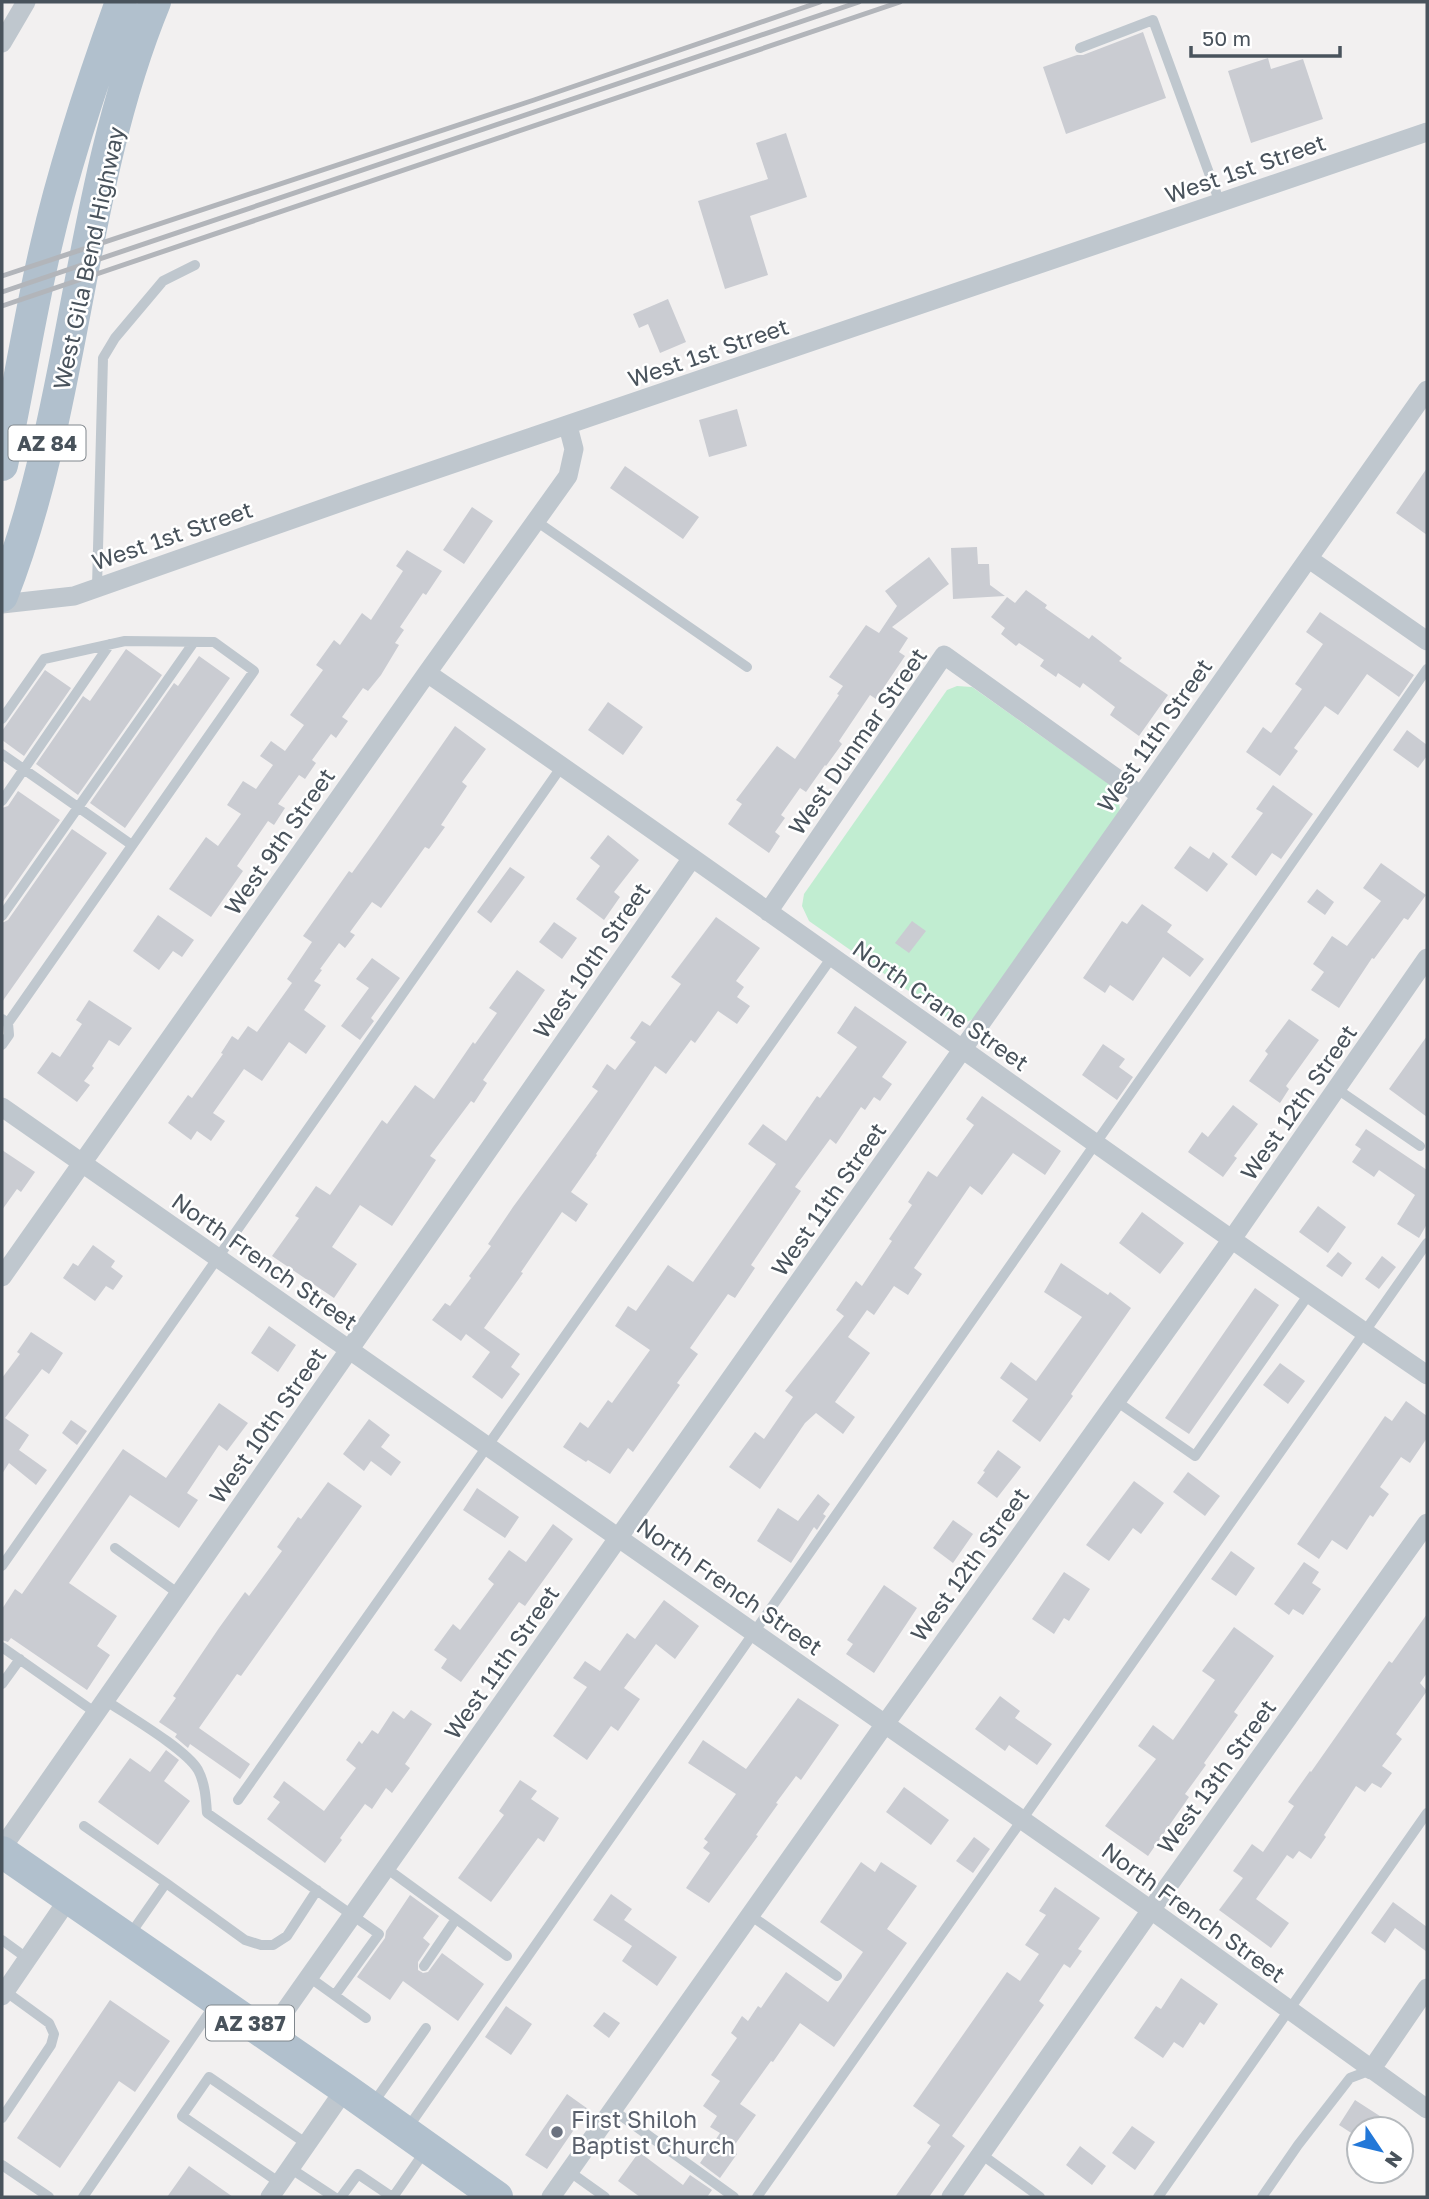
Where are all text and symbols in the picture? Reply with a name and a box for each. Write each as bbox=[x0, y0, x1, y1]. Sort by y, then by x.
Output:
scale bar bbox=[1191, 14, 1340, 58]
text: 50 m bbox=[1202, 25, 1251, 51]
street label: West Gila Bend Highway bbox=[46, 124, 130, 392]
street label: West 1st Street bbox=[1161, 127, 1329, 209]
street label: West 1st Street bbox=[624, 311, 792, 393]
road number: AZ 84 bbox=[8, 426, 86, 460]
street label: West 1st Street bbox=[88, 494, 256, 576]
street label: West Dunmar Street bbox=[782, 642, 932, 840]
street label: West 11th Street bbox=[1091, 653, 1217, 817]
street label: West 9th Street bbox=[218, 762, 340, 920]
street label: West 10th Street bbox=[527, 877, 655, 1043]
street label: North Crane Street bbox=[848, 934, 1034, 1076]
street label: West 12th Street bbox=[1234, 1019, 1362, 1185]
street label: West 11th Street bbox=[765, 1117, 891, 1281]
street label: North French Street bbox=[167, 1186, 363, 1336]
street label: West 10th Street bbox=[203, 1342, 331, 1508]
street label: West 12th Street bbox=[904, 1482, 1034, 1646]
street label: North French Street bbox=[632, 1511, 828, 1661]
street label: West 11th Street bbox=[438, 1580, 564, 1744]
street label: West 13th Street bbox=[1151, 1694, 1281, 1858]
street label: North French Street bbox=[1097, 1836, 1291, 1988]
road number: AZ 387 bbox=[206, 2006, 294, 2040]
place label: First Shiloh Baptist Church bbox=[571, 2105, 735, 2159]
north arrow bbox=[1345, 2115, 1415, 2185]
marker: First Shiloh Baptist Church bbox=[549, 2124, 565, 2140]
text: N bbox=[1381, 2148, 1408, 2173]

